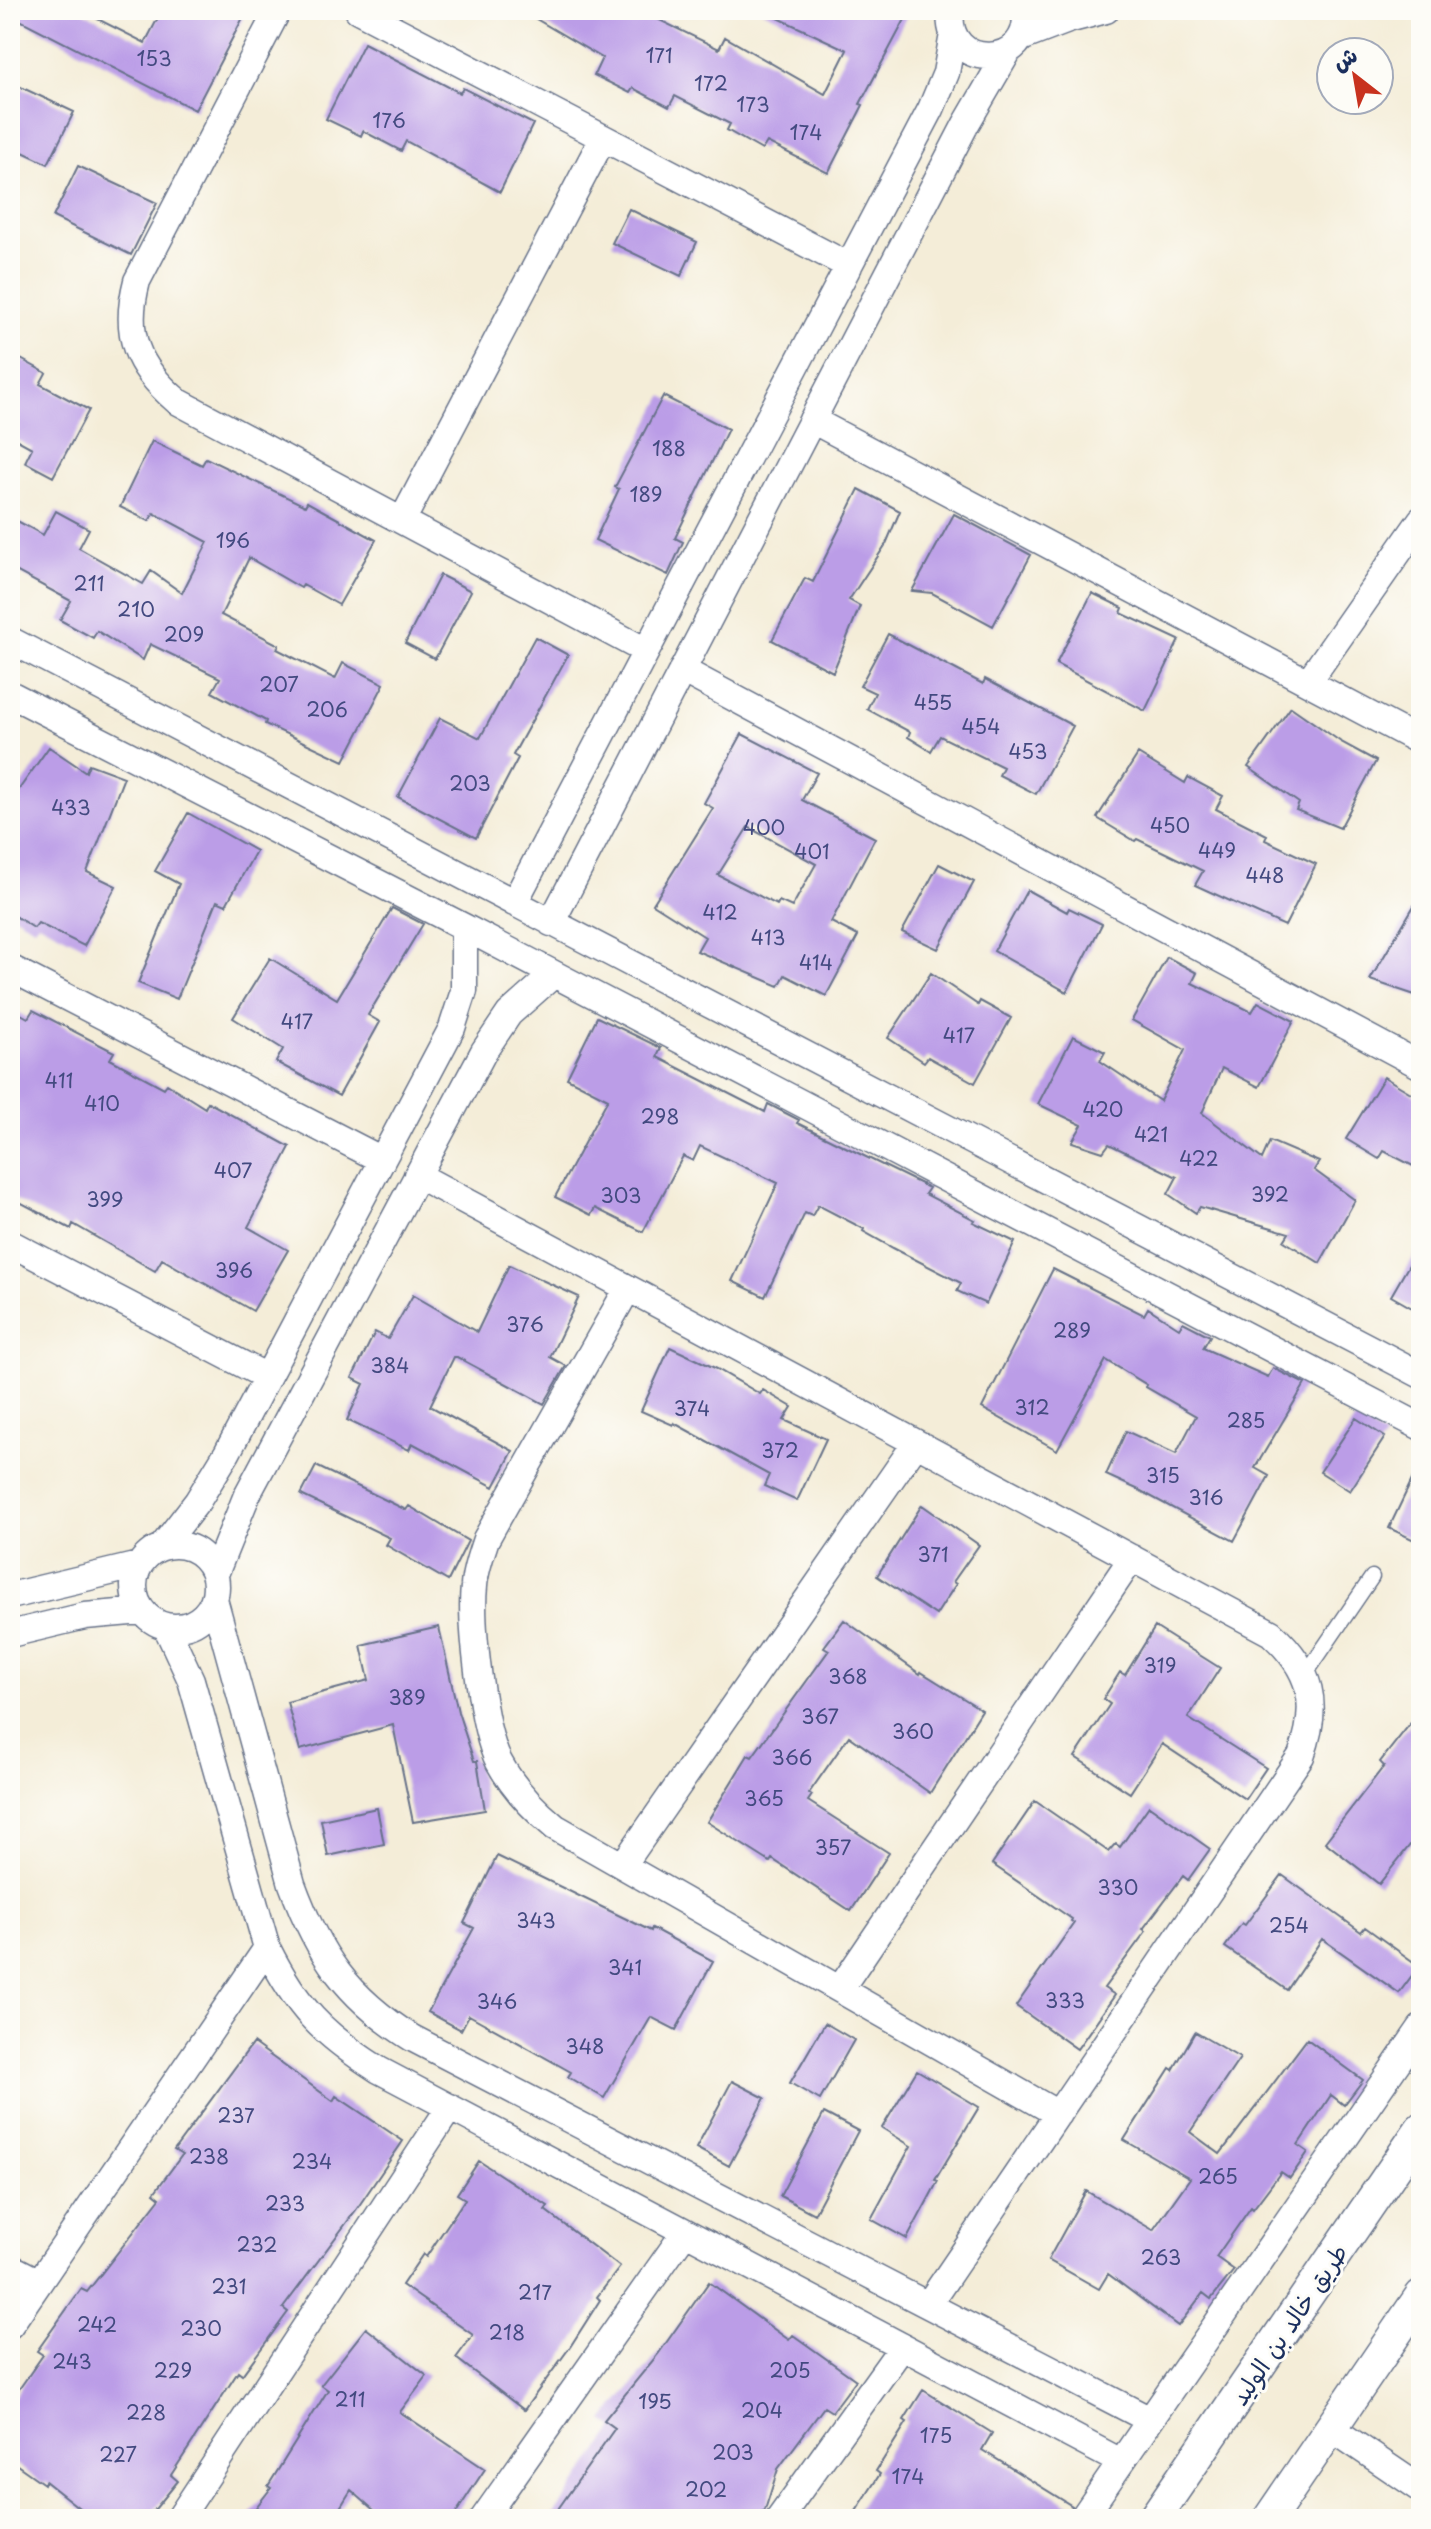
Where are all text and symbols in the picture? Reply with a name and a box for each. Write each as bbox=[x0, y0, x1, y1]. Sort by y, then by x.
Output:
north arrow bbox=[1315, 36, 1395, 116]
text: ش bbox=[1325, 37, 1363, 78]
house number: 171 bbox=[645, 40, 673, 70]
house number: 153 bbox=[136, 43, 172, 73]
house number: 172 bbox=[694, 68, 728, 98]
house number: 173 bbox=[736, 89, 770, 119]
house number: 176 bbox=[372, 105, 406, 135]
house number: 174 bbox=[790, 117, 822, 147]
house number: 188 bbox=[652, 433, 686, 463]
house number: 189 bbox=[630, 479, 662, 509]
house number: 196 bbox=[216, 525, 250, 555]
house number: 211 bbox=[74, 568, 104, 598]
house number: 210 bbox=[117, 594, 155, 624]
house number: 209 bbox=[164, 619, 204, 649]
house number: 207 bbox=[259, 669, 299, 699]
house number: 455 bbox=[914, 687, 952, 717]
house number: 206 bbox=[306, 694, 348, 724]
house number: 454 bbox=[962, 711, 1000, 741]
house number: 453 bbox=[1009, 736, 1047, 766]
house number: 203 bbox=[449, 768, 491, 798]
house number: 433 bbox=[51, 792, 91, 822]
house number: 450 bbox=[1150, 810, 1190, 840]
house number: 400 bbox=[743, 812, 785, 842]
house number: 449 bbox=[1198, 835, 1236, 865]
house number: 401 bbox=[794, 836, 830, 866]
house number: 448 bbox=[1246, 860, 1284, 890]
house number: 412 bbox=[702, 897, 738, 927]
house number: 413 bbox=[751, 922, 785, 952]
house number: 414 bbox=[799, 947, 833, 977]
house number: 417 bbox=[281, 1006, 313, 1036]
house number: 417 bbox=[943, 1020, 975, 1050]
house number: 411 bbox=[45, 1065, 73, 1095]
house number: 410 bbox=[84, 1088, 120, 1118]
house number: 420 bbox=[1083, 1094, 1123, 1124]
house number: 298 bbox=[641, 1101, 679, 1131]
house number: 421 bbox=[1134, 1119, 1168, 1149]
house number: 422 bbox=[1179, 1143, 1219, 1173]
house number: 407 bbox=[214, 1155, 252, 1185]
house number: 392 bbox=[1251, 1179, 1289, 1209]
house number: 303 bbox=[600, 1180, 642, 1210]
house number: 399 bbox=[86, 1184, 124, 1214]
house number: 396 bbox=[215, 1255, 253, 1285]
house number: 376 bbox=[506, 1309, 544, 1339]
house number: 289 bbox=[1053, 1315, 1091, 1345]
house number: 384 bbox=[371, 1350, 409, 1380]
house number: 312 bbox=[1014, 1392, 1050, 1422]
house number: 374 bbox=[674, 1393, 710, 1423]
house number: 285 bbox=[1227, 1405, 1265, 1435]
house number: 372 bbox=[761, 1435, 799, 1465]
house number: 315 bbox=[1146, 1460, 1180, 1490]
house number: 316 bbox=[1189, 1482, 1224, 1512]
house number: 371 bbox=[917, 1539, 949, 1569]
house number: 319 bbox=[1144, 1650, 1176, 1680]
house number: 368 bbox=[828, 1661, 868, 1691]
house number: 389 bbox=[388, 1682, 426, 1712]
house number: 367 bbox=[801, 1701, 839, 1731]
house number: 360 bbox=[892, 1716, 934, 1746]
house number: 366 bbox=[772, 1742, 812, 1772]
house number: 365 bbox=[744, 1783, 784, 1813]
house number: 357 bbox=[815, 1832, 851, 1862]
house number: 330 bbox=[1098, 1872, 1138, 1902]
house number: 343 bbox=[516, 1905, 556, 1935]
house number: 254 bbox=[1269, 1910, 1309, 1940]
house number: 341 bbox=[608, 1952, 642, 1982]
house number: 333 bbox=[1045, 1985, 1085, 2015]
house number: 346 bbox=[477, 1986, 517, 2016]
house number: 348 bbox=[566, 2031, 604, 2061]
house number: 237 bbox=[217, 2100, 255, 2130]
house number: 238 bbox=[189, 2141, 229, 2171]
house number: 234 bbox=[292, 2146, 332, 2176]
house number: 265 bbox=[1198, 2161, 1238, 2191]
house number: 233 bbox=[265, 2188, 305, 2218]
house number: 232 bbox=[237, 2229, 277, 2259]
street label: طريق خالد بن الوليد bbox=[1221, 2236, 1355, 2412]
house number: 263 bbox=[1141, 2242, 1181, 2272]
house number: 231 bbox=[212, 2271, 246, 2301]
house number: 217 bbox=[518, 2277, 552, 2307]
house number: 242 bbox=[77, 2309, 117, 2339]
house number: 230 bbox=[180, 2313, 222, 2343]
house number: 218 bbox=[489, 2317, 525, 2347]
house number: 243 bbox=[52, 2346, 92, 2376]
house number: 229 bbox=[154, 2355, 192, 2385]
house number: 205 bbox=[769, 2355, 811, 2385]
house number: 211 bbox=[335, 2384, 365, 2414]
house number: 195 bbox=[638, 2386, 672, 2416]
house number: 204 bbox=[741, 2395, 783, 2425]
house number: 228 bbox=[126, 2397, 166, 2427]
house number: 175 bbox=[920, 2420, 952, 2450]
house number: 203 bbox=[712, 2437, 754, 2467]
house number: 227 bbox=[99, 2439, 137, 2469]
house number: 174 bbox=[892, 2461, 924, 2491]
house number: 202 bbox=[685, 2474, 727, 2504]

